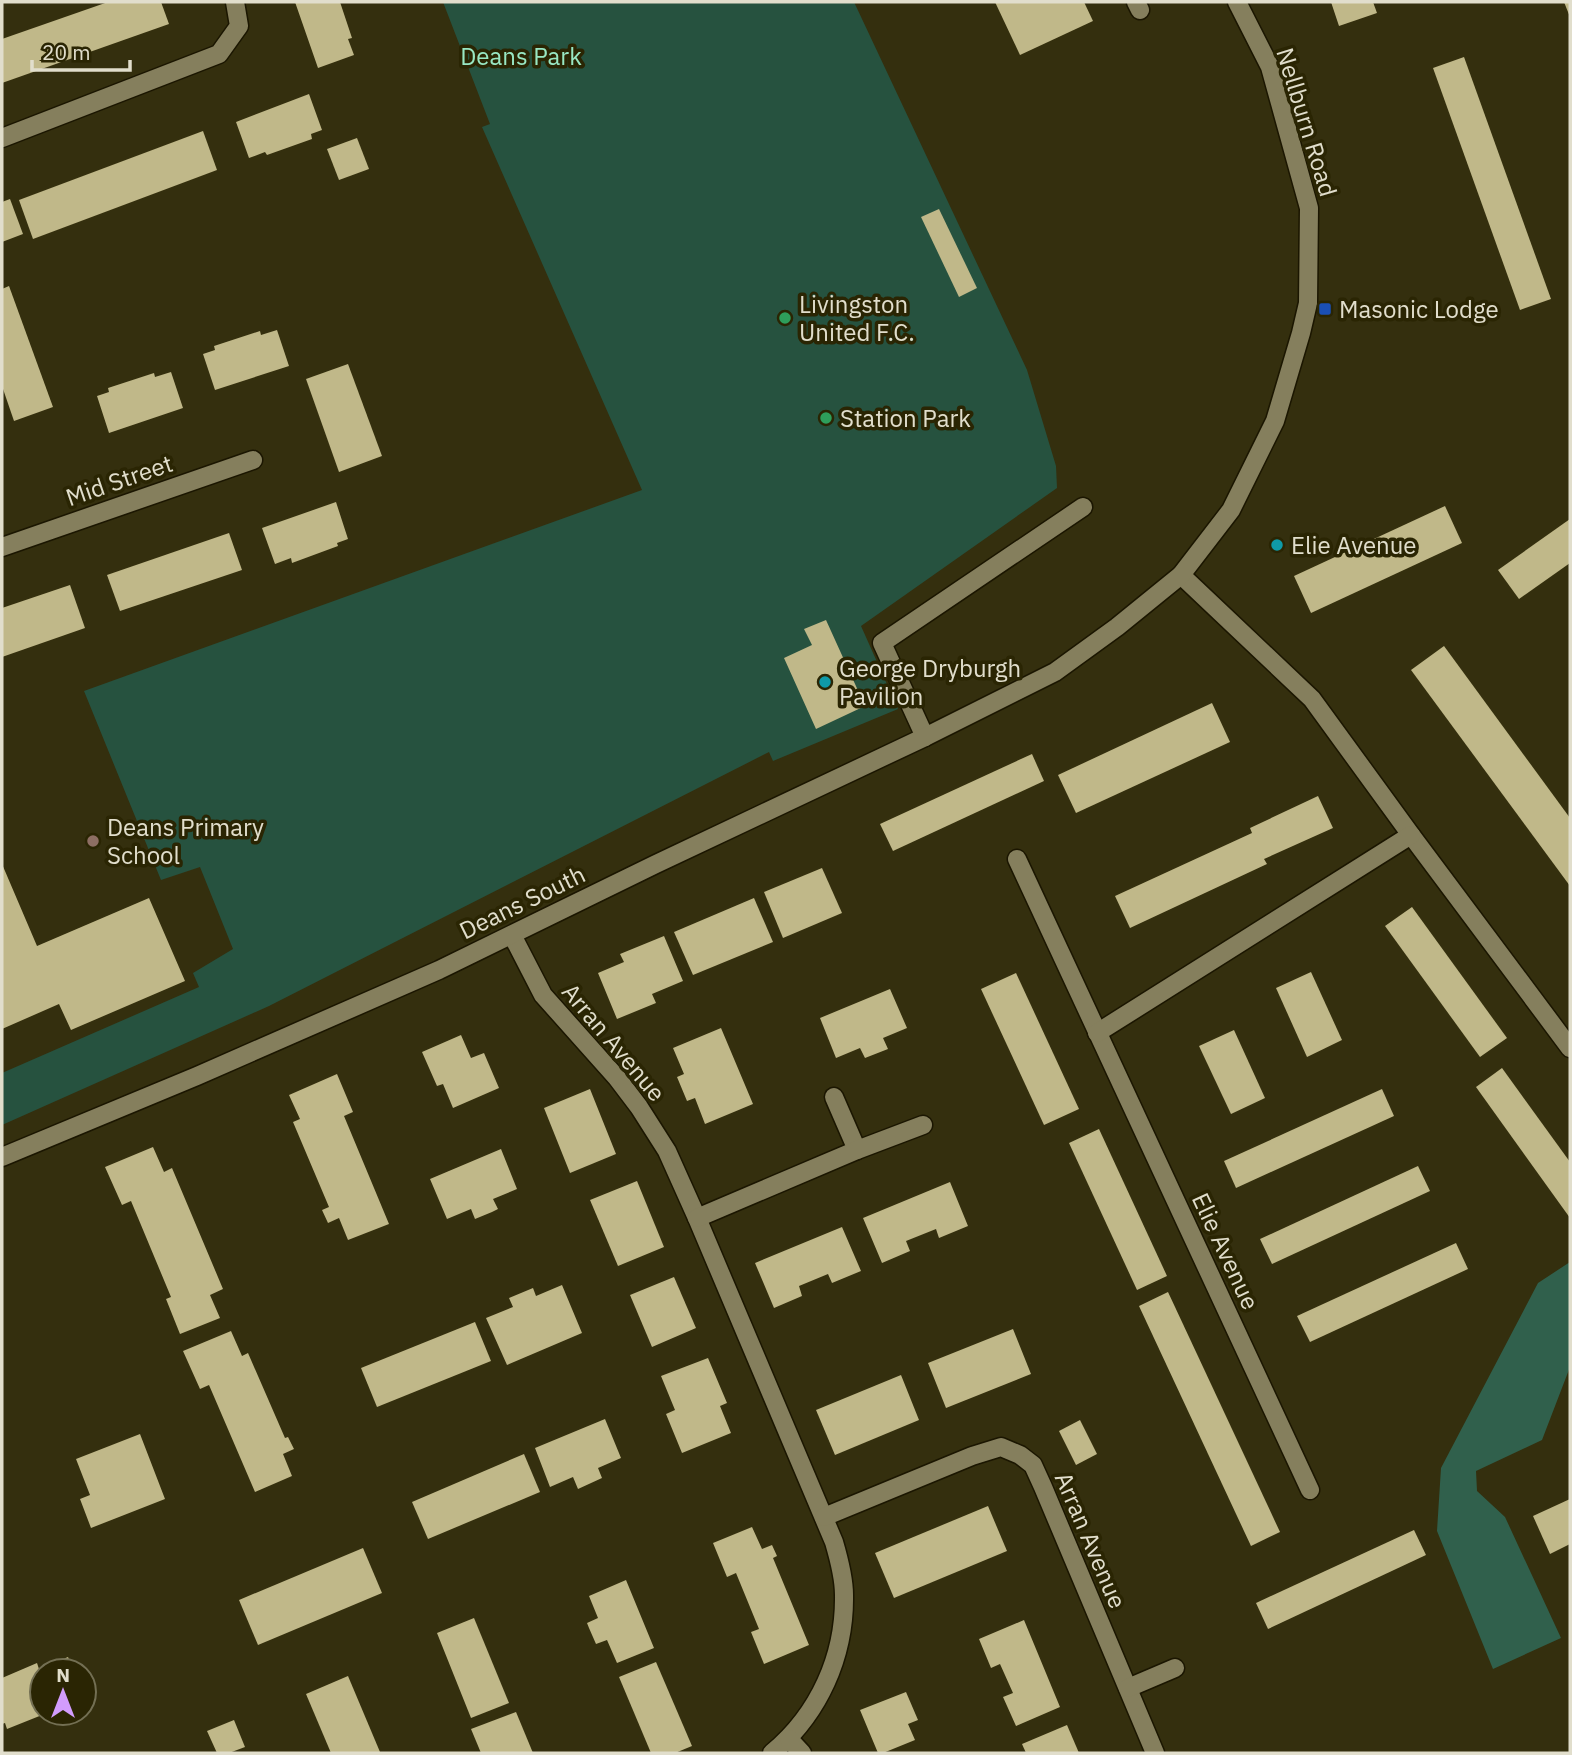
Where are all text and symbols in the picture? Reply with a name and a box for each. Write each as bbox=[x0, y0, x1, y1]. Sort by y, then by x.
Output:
scale bar bbox=[32, 28, 130, 72]
text: 20 m bbox=[42, 38, 91, 66]
park label: Deans Park bbox=[460, 40, 582, 72]
street label: Nellburn Road bbox=[1269, 44, 1345, 200]
place label: Livingston United F.C. bbox=[799, 288, 915, 348]
place label: Masonic Lodge bbox=[1339, 293, 1499, 325]
marker: Masonic Lodge bbox=[1317, 301, 1333, 317]
marker: Livingston United F.C. bbox=[777, 310, 793, 326]
place label: Station Park bbox=[840, 402, 971, 434]
marker: Station Park bbox=[818, 410, 834, 426]
street label: Mid Street bbox=[61, 447, 177, 513]
place label: Elie Avenue bbox=[1291, 529, 1417, 561]
marker: Elie Avenue bbox=[1269, 537, 1285, 553]
place label: George Dryburgh Pavilion bbox=[839, 652, 1021, 712]
marker: George Dryburgh Pavilion bbox=[817, 674, 833, 690]
place label: Deans Primary School bbox=[107, 811, 264, 871]
marker: Deans Primary School bbox=[85, 833, 101, 849]
street label: Deans South bbox=[454, 858, 590, 946]
street label: Arran Avenue bbox=[555, 976, 673, 1108]
street label: Elie Avenue bbox=[1185, 1187, 1267, 1315]
street label: Arran Avenue bbox=[1048, 1467, 1134, 1613]
north arrow bbox=[28, 1657, 98, 1727]
text: N bbox=[56, 1663, 70, 1687]

